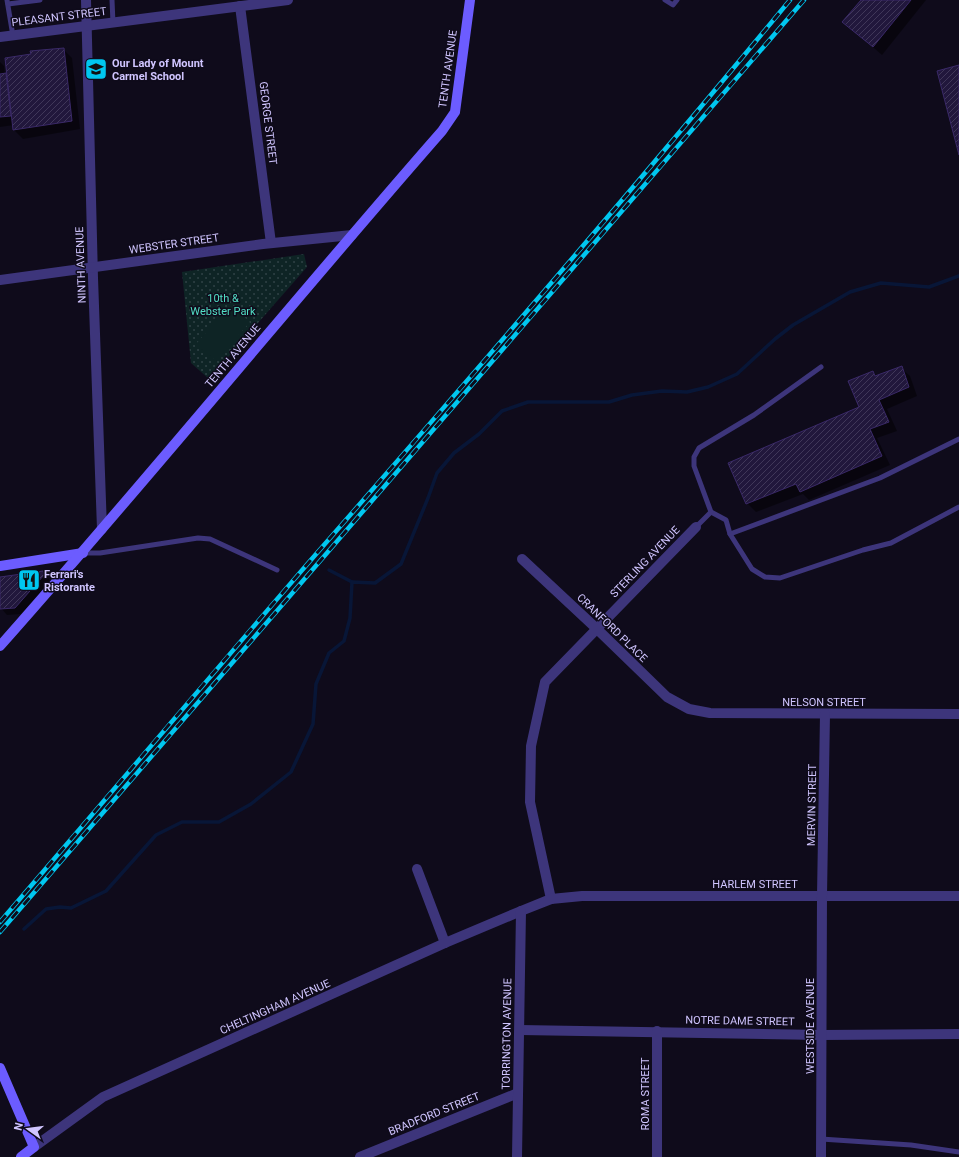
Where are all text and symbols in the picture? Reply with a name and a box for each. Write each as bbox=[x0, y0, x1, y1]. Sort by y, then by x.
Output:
street label: PLEASANT STREET bbox=[11, 5, 108, 29]
street label: TENTH AVENUE bbox=[436, 29, 460, 109]
school or university icon: Our Lady of Mount Carmel School bbox=[83, 56, 109, 82]
place label: Our Lady of Mount Carmel School bbox=[112, 57, 204, 83]
street label: GEORGE STREET bbox=[256, 81, 280, 166]
street label: NINTH AVENUE bbox=[73, 226, 89, 304]
street label: WEBSTER STREET bbox=[128, 231, 220, 257]
park label: 10th & Webster Park bbox=[190, 292, 256, 318]
street label: TENTH AVENUE bbox=[203, 322, 263, 390]
street label: STERLING AVENUE bbox=[608, 524, 682, 600]
restaurant icon: Ferrari's Ristorante bbox=[16, 567, 42, 593]
place label: Ferrari's Ristorante bbox=[44, 568, 95, 594]
street label: CRANFORD PLACE bbox=[574, 591, 650, 665]
street label: NELSON STREET bbox=[782, 696, 866, 709]
street label: MERVIN STREET bbox=[805, 763, 819, 846]
street label: HARLEM STREET bbox=[712, 878, 798, 891]
street label: CHELTINGHAM AVENUE bbox=[218, 977, 332, 1037]
street label: TORRINGTON AVENUE bbox=[500, 978, 514, 1090]
street label: WESTSIDE AVENUE bbox=[804, 978, 817, 1074]
street label: NOTRE DAME STREET bbox=[685, 1014, 795, 1028]
street label: ROMA STREET bbox=[639, 1057, 652, 1131]
street label: BRADFORD STREET bbox=[386, 1090, 482, 1138]
north arrow bbox=[8, 1109, 48, 1149]
text: N bbox=[12, 1121, 26, 1132]

